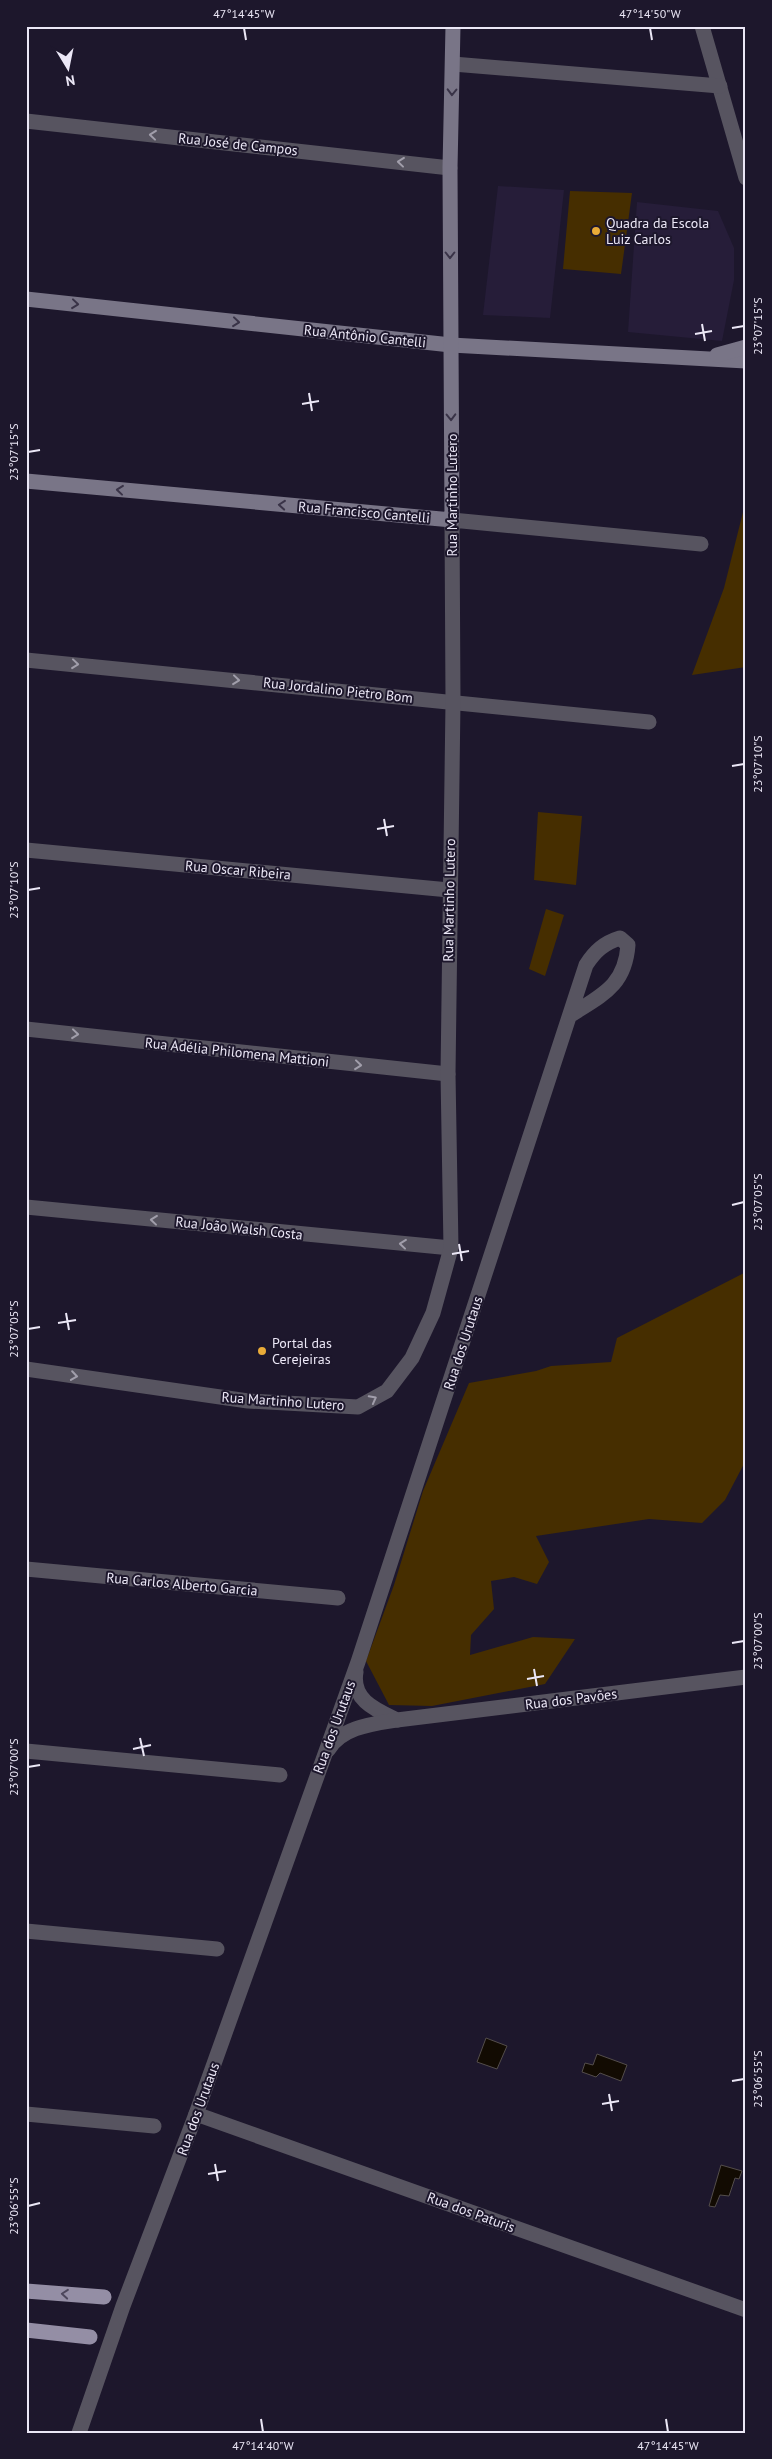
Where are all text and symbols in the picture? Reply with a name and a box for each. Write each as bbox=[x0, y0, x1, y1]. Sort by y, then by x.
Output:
text: 47°14'45"W bbox=[213, 6, 275, 21]
text: 47°14'50"W bbox=[619, 6, 681, 21]
north arrow bbox=[42, 42, 92, 92]
text: N bbox=[64, 71, 76, 90]
one-way arrow bbox=[447, 89, 457, 97]
street label: Rua José de Campos bbox=[177, 129, 299, 159]
one-way arrow bbox=[149, 130, 157, 141]
one-way arrow bbox=[397, 157, 405, 168]
place label: Quadra da Escola Luiz Carlos bbox=[606, 214, 709, 248]
marker: Quadra da Escola Luiz Carlos bbox=[590, 225, 602, 237]
one-way arrow bbox=[445, 252, 455, 259]
text: 23°07'15"S bbox=[750, 297, 765, 355]
one-way arrow bbox=[71, 299, 79, 310]
one-way arrow bbox=[233, 316, 241, 327]
street label: Rua Antônio Cantelli bbox=[303, 321, 427, 351]
one-way arrow bbox=[446, 414, 456, 422]
text: 23°07'15"S bbox=[6, 423, 21, 481]
street label: Rua Martinho Lutero bbox=[443, 433, 461, 557]
one-way arrow bbox=[115, 485, 123, 496]
street label: Rua Francisco Cantelli bbox=[297, 497, 431, 527]
one-way arrow bbox=[277, 500, 285, 511]
one-way arrow bbox=[71, 659, 79, 670]
street label: Rua Jordalino Pietro Bom bbox=[262, 673, 414, 707]
one-way arrow bbox=[233, 674, 241, 685]
text: 23°07'10"S bbox=[750, 735, 765, 793]
street label: Rua Martinho Lutero bbox=[439, 838, 459, 962]
street label: Rua Oscar Ribeira bbox=[184, 856, 292, 884]
text: 23°07'10"S bbox=[6, 861, 21, 919]
one-way arrow bbox=[71, 1028, 79, 1039]
street label: Rua Adélia Philomena Mattioni bbox=[144, 1033, 330, 1071]
one-way arrow bbox=[354, 1059, 362, 1070]
text: 23°07'05"S bbox=[750, 1173, 765, 1231]
street label: Rua João Walsh Costa bbox=[174, 1212, 304, 1244]
one-way arrow bbox=[150, 1214, 158, 1225]
one-way arrow bbox=[398, 1238, 406, 1249]
street label: Rua dos Urutaus bbox=[439, 1294, 487, 1392]
text: 23°07'05"S bbox=[6, 1300, 21, 1358]
place label: Portal das Cerejeiras bbox=[272, 1334, 332, 1368]
marker: Portal das Cerejeiras bbox=[256, 1345, 268, 1357]
one-way arrow bbox=[71, 1370, 79, 1381]
street label: Rua Martinho Lutero bbox=[221, 1388, 345, 1414]
one-way arrow bbox=[368, 1395, 377, 1405]
street label: Rua Carlos Alberto Garcia bbox=[106, 1568, 258, 1600]
text: 23°07'00"S bbox=[750, 1612, 765, 1670]
street label: Rua dos Urutaus bbox=[309, 1678, 359, 1776]
street label: Rua dos Pavões bbox=[524, 1684, 618, 1714]
text: 23°07'00"S bbox=[6, 1738, 21, 1796]
text: 23°06'55"S bbox=[750, 2050, 765, 2108]
street label: Rua dos Urutaus bbox=[173, 2060, 223, 2158]
text: 23°06'55"S bbox=[6, 2177, 21, 2235]
street label: Rua dos Paturis bbox=[425, 2188, 517, 2236]
one-way arrow bbox=[61, 2289, 69, 2300]
text: 47°14'40"W bbox=[232, 2438, 294, 2453]
text: 47°14'45"W bbox=[637, 2438, 699, 2453]

